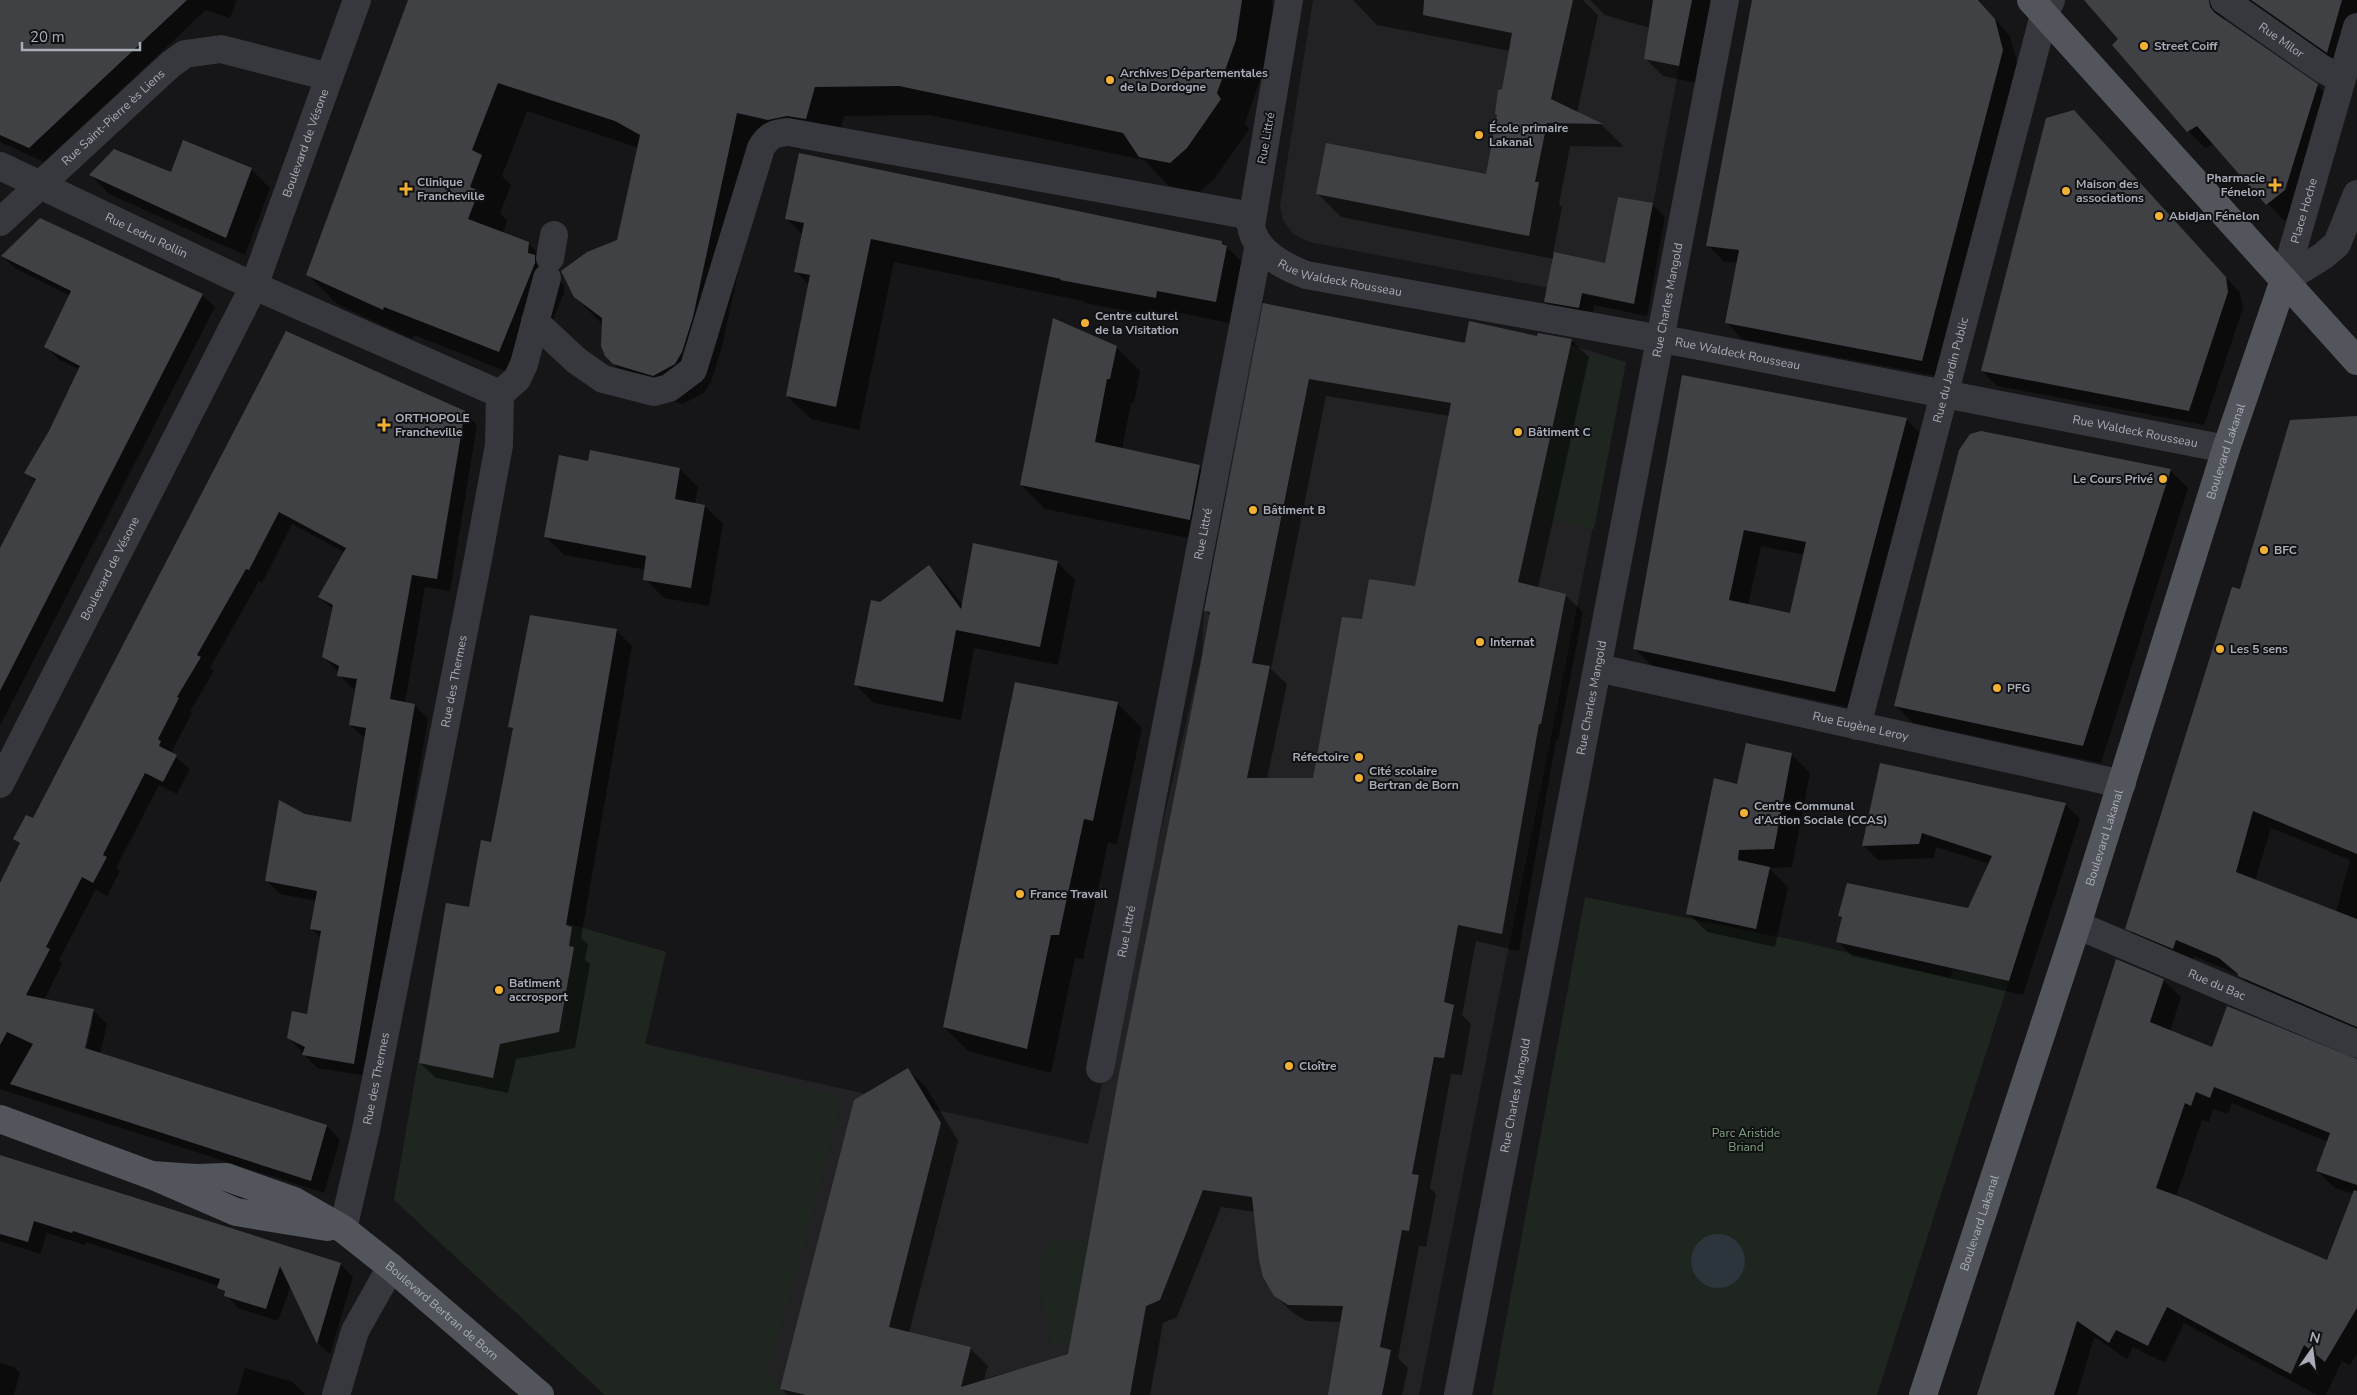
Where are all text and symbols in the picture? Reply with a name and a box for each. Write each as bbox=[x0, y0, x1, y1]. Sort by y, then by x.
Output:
street label: Rue Milor bbox=[2256, 19, 2308, 62]
scale bar bbox=[22, 20, 140, 52]
text: 20 m bbox=[30, 27, 65, 47]
place label: Street Coiff bbox=[2154, 38, 2218, 54]
marker: Street Coiff bbox=[2138, 40, 2150, 52]
place label: Archives Départementales de la Dordogne bbox=[1120, 65, 1268, 95]
street label: Rue Saint-Pierre ès Liens bbox=[58, 66, 168, 169]
marker: Archives Départementales de la Dordogne bbox=[1104, 74, 1116, 86]
street label: Boulevard de Vésone bbox=[279, 87, 332, 199]
street label: Rue Littré bbox=[1254, 111, 1278, 165]
place label: École primaire Lakanal bbox=[1489, 120, 1569, 150]
marker: École primaire Lakanal bbox=[1473, 129, 1485, 141]
place label: Pharmacie Fénelon bbox=[2207, 170, 2265, 200]
place label: Clinique Francheville bbox=[417, 174, 485, 204]
place label: Maison des associations bbox=[2076, 176, 2144, 206]
street label: Place Hoche bbox=[2287, 176, 2321, 245]
marker: Pharmacie Fénelon bbox=[2269, 179, 2281, 191]
marker: Clinique Francheville bbox=[399, 182, 413, 196]
marker: Maison des associations bbox=[2060, 185, 2072, 197]
place label: Abidjan Fénelon bbox=[2169, 208, 2260, 224]
street label: Rue Ledru Rollin bbox=[102, 209, 190, 262]
marker: Abidjan Fénelon bbox=[2153, 210, 2165, 222]
street label: Rue Charles Mangold bbox=[1649, 241, 1686, 358]
street label: Rue Waldeck Rousseau bbox=[1275, 255, 1403, 300]
place label: Centre culturel de la Visitation bbox=[1095, 308, 1179, 338]
street label: Rue du Jardin Public bbox=[1929, 315, 1972, 425]
marker: Centre culturel de la Visitation bbox=[1079, 317, 1091, 329]
street label: Rue Waldeck Rousseau bbox=[1674, 334, 1802, 374]
street label: Boulevard Lakanal bbox=[2203, 401, 2249, 501]
place label: ORTHOPOLE Francheville bbox=[395, 410, 470, 440]
street label: Rue Waldeck Rousseau bbox=[2071, 411, 2199, 451]
marker: ORTHOPOLE Francheville bbox=[377, 418, 391, 432]
place label: Bâtiment C bbox=[1528, 424, 1591, 440]
marker: Bâtiment C bbox=[1512, 426, 1524, 438]
place label: Le Cours Privé bbox=[2073, 471, 2153, 487]
marker: Le Cours Privé bbox=[2157, 473, 2169, 485]
place label: Bâtiment B bbox=[1263, 502, 1326, 518]
marker: Bâtiment B bbox=[1247, 504, 1259, 516]
street label: Rue Littré bbox=[1190, 507, 1216, 561]
street label: Boulevard de Vésone bbox=[77, 514, 143, 623]
place label: BFC bbox=[2274, 542, 2297, 558]
marker: BFC bbox=[2258, 544, 2270, 556]
street label: Rue des Thermes bbox=[437, 633, 471, 729]
place label: Internat bbox=[1490, 634, 1535, 650]
marker: Internat bbox=[1474, 636, 1486, 648]
street label: Rue Charles Mangold bbox=[1573, 639, 1610, 756]
place label: Les 5 sens bbox=[2230, 641, 2288, 657]
marker: Les 5 sens bbox=[2214, 643, 2226, 655]
place label: PFG bbox=[2007, 680, 2030, 696]
marker: PFG bbox=[1991, 682, 2003, 694]
street label: Rue Eugène Leroy bbox=[1811, 708, 1911, 745]
place label: Réfectoire bbox=[1292, 749, 1349, 765]
marker: Réfectoire bbox=[1353, 751, 1365, 763]
place label: Cité scolaire Bertran de Born bbox=[1369, 763, 1459, 793]
marker: Cité scolaire Bertran de Born bbox=[1353, 772, 1365, 784]
street label: Boulevard Lakanal bbox=[2082, 787, 2127, 888]
place label: Centre Communal d'Action Sociale (CCAS) bbox=[1754, 798, 1888, 828]
marker: Centre Communal d'Action Sociale (CCAS) bbox=[1738, 807, 1750, 819]
place label: France Travail bbox=[1030, 886, 1108, 902]
marker: France Travail bbox=[1014, 888, 1026, 900]
street label: Rue Littré bbox=[1114, 904, 1139, 959]
street label: Rue du Bac bbox=[2186, 965, 2249, 1004]
place label: Batiment accrosport bbox=[509, 975, 568, 1005]
marker: Batiment accrosport bbox=[493, 984, 505, 996]
street label: Rue des Thermes bbox=[359, 1031, 393, 1126]
street label: Rue Charles Mangold bbox=[1497, 1037, 1534, 1154]
place label: Cloître bbox=[1299, 1058, 1337, 1074]
marker: Cloître bbox=[1283, 1060, 1295, 1072]
park label: Parc Aristide Briand bbox=[1712, 1125, 1780, 1155]
street label: Boulevard Lakanal bbox=[1956, 1173, 2003, 1273]
street label: Boulevard Bertran de Born bbox=[382, 1258, 502, 1364]
north arrow bbox=[2287, 1325, 2337, 1375]
text: N bbox=[2308, 1327, 2322, 1348]

